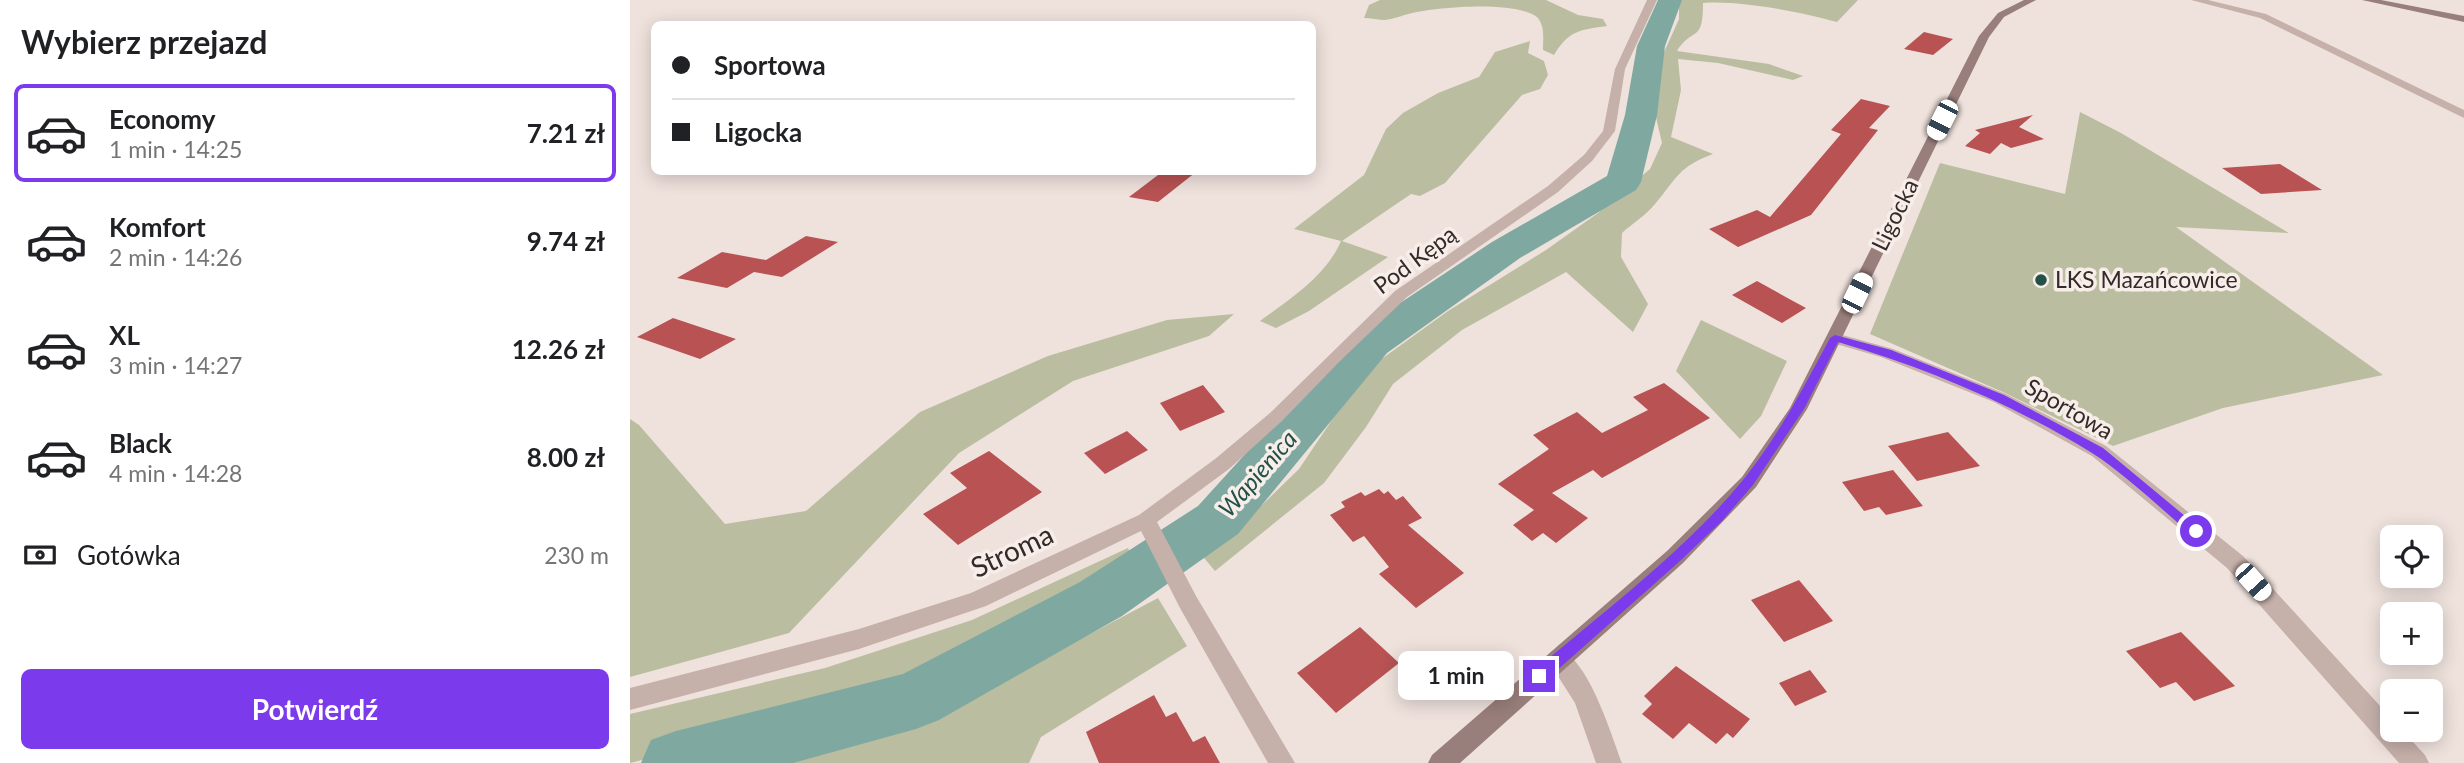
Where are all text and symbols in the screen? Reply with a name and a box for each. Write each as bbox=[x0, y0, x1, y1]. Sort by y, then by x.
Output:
text: Wybierz przejazd bbox=[21, 22, 267, 61]
text: Sportowa bbox=[714, 49, 826, 81]
car bbox=[1924, 97, 1961, 143]
icon: car bbox=[25, 102, 88, 165]
text: Economy bbox=[109, 103, 215, 135]
text: Ligocka bbox=[714, 116, 802, 148]
text: 7.21 zł bbox=[527, 117, 605, 149]
text: 1 min · 14:25 bbox=[109, 135, 242, 163]
street label: Ligocka bbox=[1865, 174, 1923, 255]
icon: car bbox=[25, 210, 88, 273]
text: Komfort bbox=[109, 211, 206, 243]
street label: Pod Kępą bbox=[1368, 219, 1462, 299]
text: 9.74 zł bbox=[527, 225, 605, 257]
text: 2 min · 14:26 bbox=[109, 243, 242, 271]
place label: LKS Mazańcowice bbox=[2055, 265, 2238, 293]
car bbox=[1839, 270, 1876, 316]
marker: LKS Mazańcowice bbox=[2033, 272, 2049, 288]
icon: car bbox=[25, 318, 88, 381]
text: XL bbox=[109, 319, 140, 351]
text: 12.26 zł bbox=[512, 333, 605, 365]
text: 3 min · 14:27 bbox=[109, 351, 242, 379]
street label: Sportowa bbox=[2021, 372, 2118, 444]
water label: Wapienica bbox=[1212, 424, 1302, 522]
icon: car bbox=[25, 426, 88, 489]
text: Black bbox=[109, 427, 172, 459]
text: 8.00 zł bbox=[527, 441, 605, 473]
text: 4 min · 14:28 bbox=[109, 459, 242, 487]
route start bbox=[2180, 515, 2212, 547]
street label: Stroma bbox=[965, 516, 1058, 584]
map controls bbox=[2380, 525, 2443, 742]
button: locate bbox=[2380, 525, 2443, 588]
icon: cash bbox=[21, 536, 59, 574]
text: Gotówka bbox=[77, 539, 181, 571]
text: 230 m bbox=[544, 541, 609, 569]
car bbox=[2232, 559, 2275, 605]
button: + bbox=[2380, 602, 2443, 665]
callout: 1 min bbox=[1399, 652, 1514, 700]
route end bbox=[1523, 660, 1555, 692]
text: 1 min bbox=[1427, 661, 1485, 689]
button: Potwierdź bbox=[21, 669, 609, 749]
button: − bbox=[2380, 679, 2443, 742]

